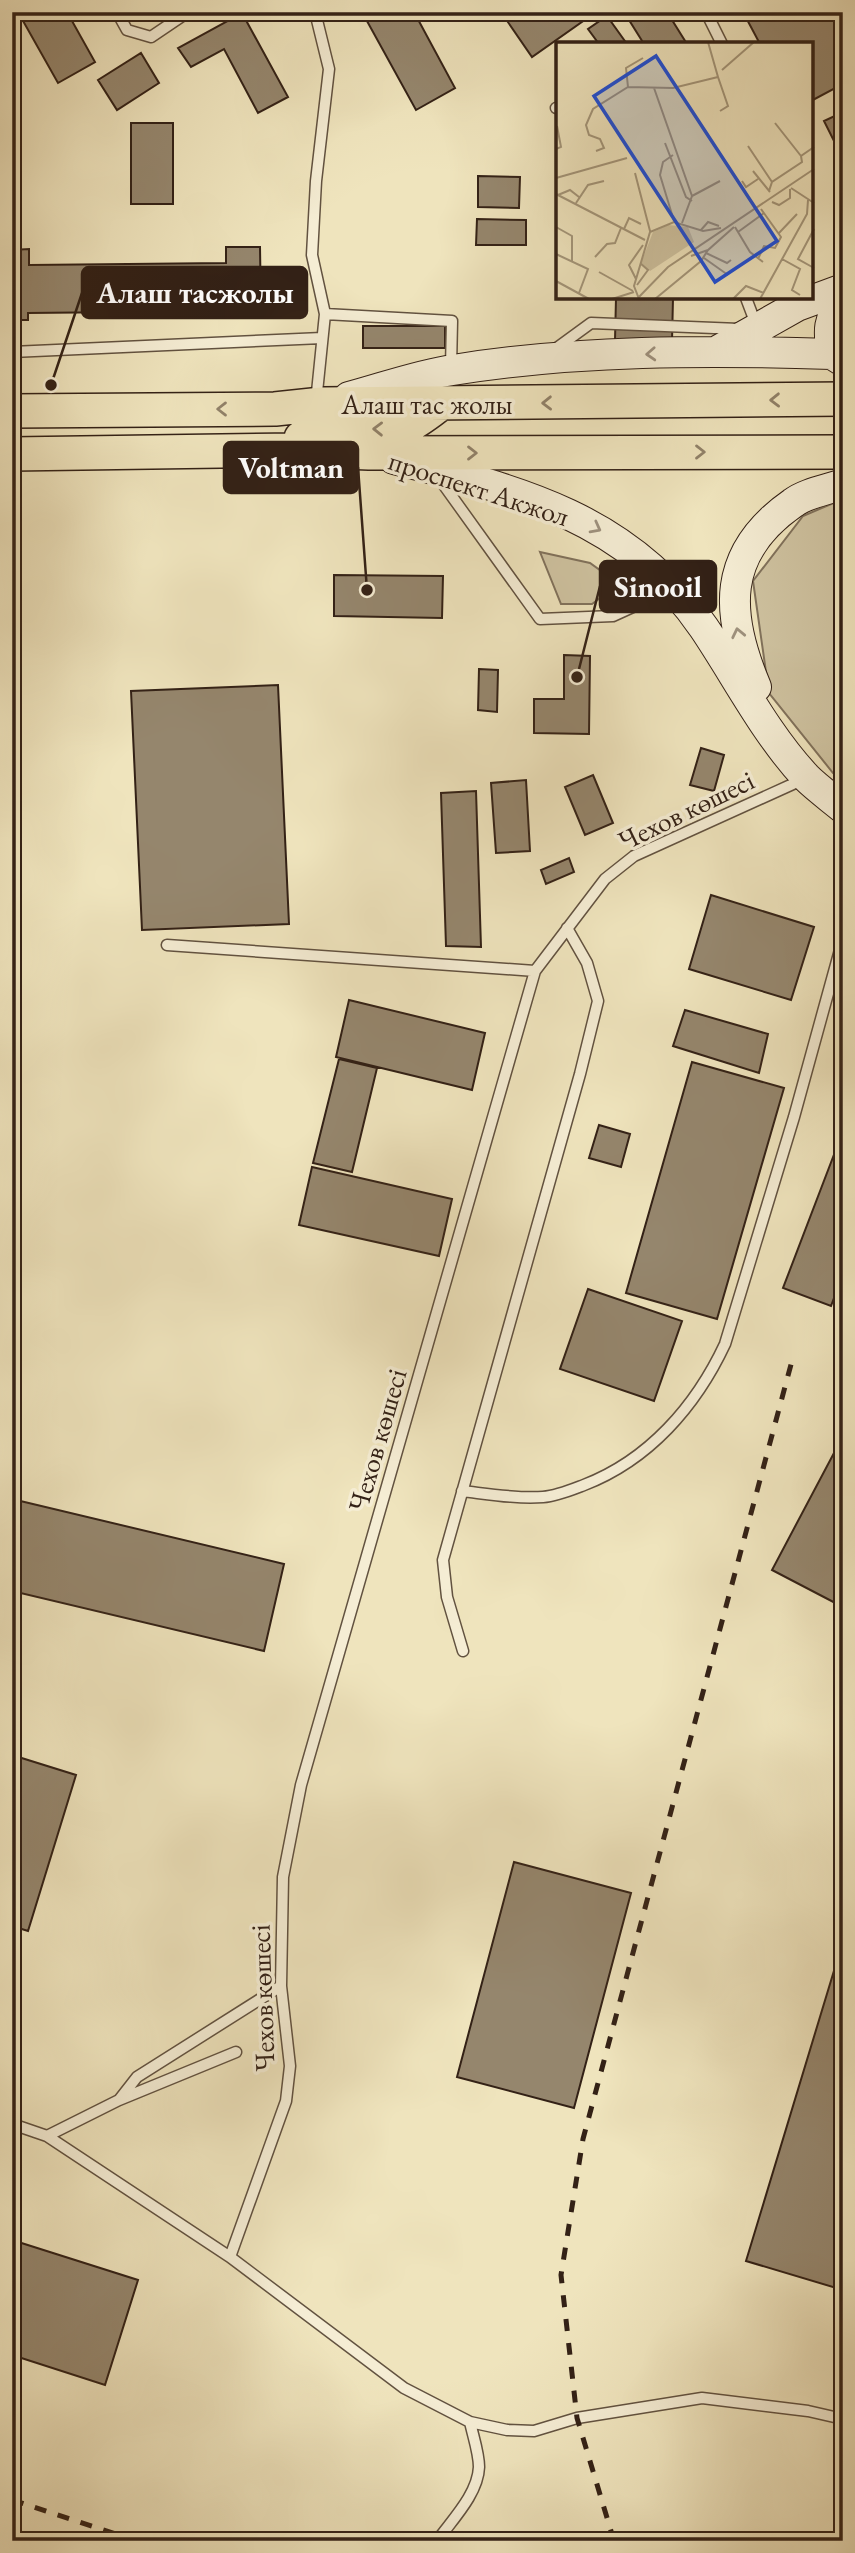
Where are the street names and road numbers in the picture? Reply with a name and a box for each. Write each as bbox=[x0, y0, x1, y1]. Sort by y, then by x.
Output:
street label: Алаш тас жолы bbox=[340, 386, 513, 422]
street label: проспект Акжол bbox=[384, 442, 574, 534]
street label: Чехов көшесі bbox=[612, 762, 760, 858]
street label: Чехов көшесі bbox=[339, 1364, 415, 1516]
street label: Чехов көшесі bbox=[241, 1924, 283, 2072]

